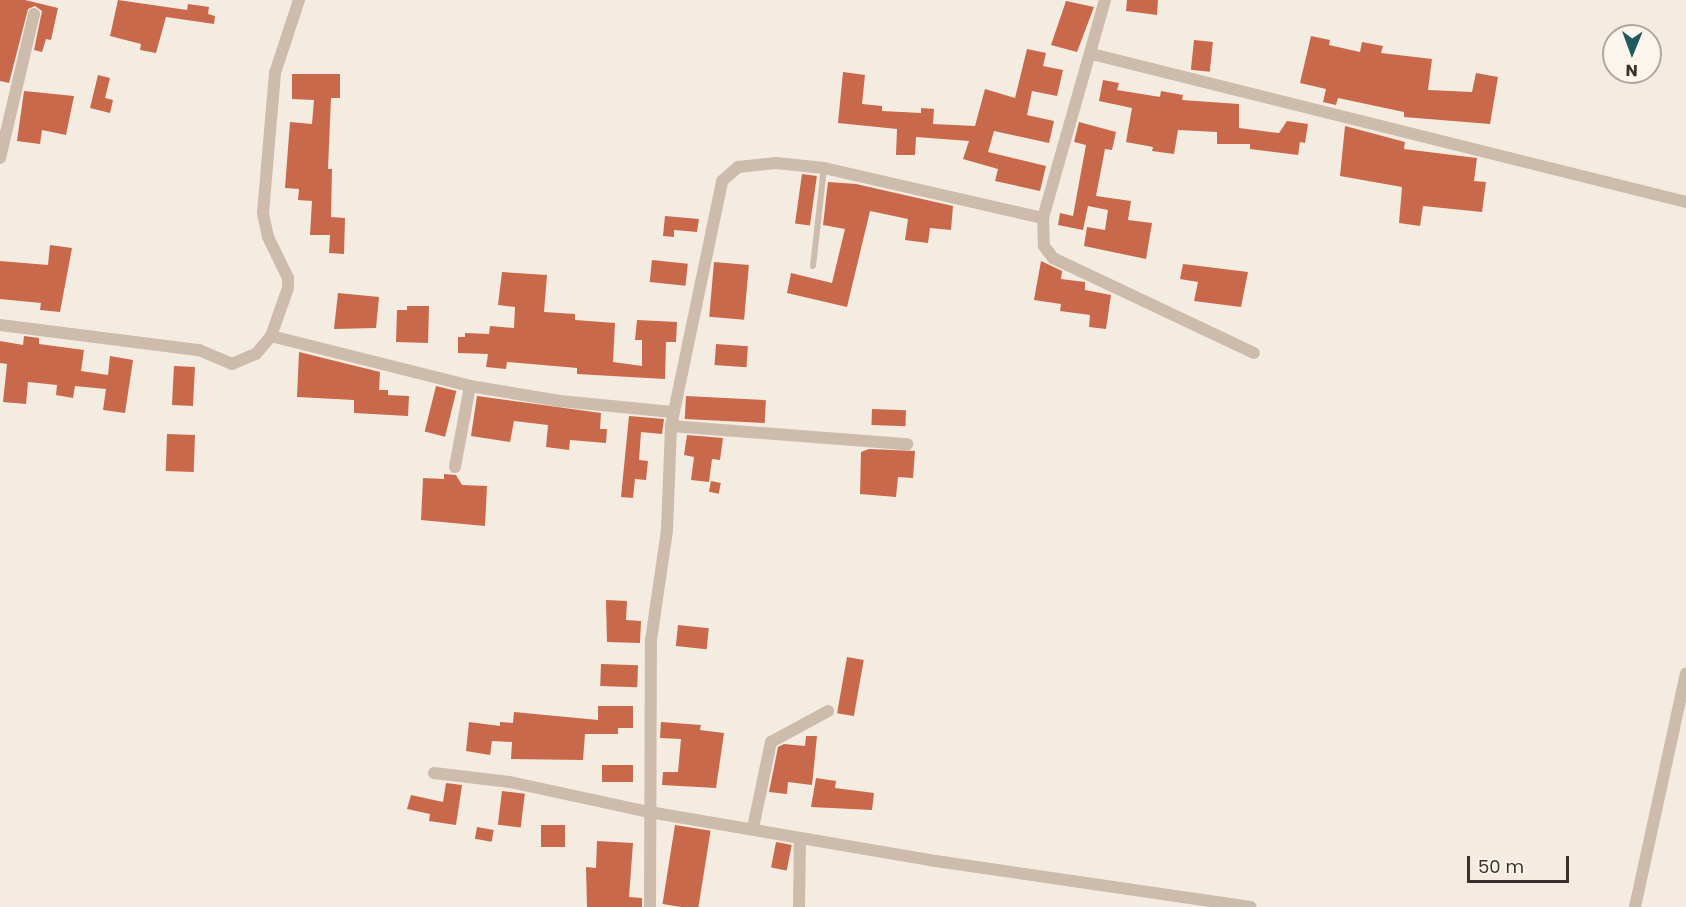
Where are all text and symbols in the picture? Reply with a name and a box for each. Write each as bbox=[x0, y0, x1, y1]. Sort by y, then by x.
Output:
north arrow bbox=[1602, 24, 1662, 84]
text: N bbox=[1625, 59, 1638, 82]
scale bar bbox=[1470, 844, 1572, 882]
text: 50 m bbox=[1478, 854, 1524, 879]

